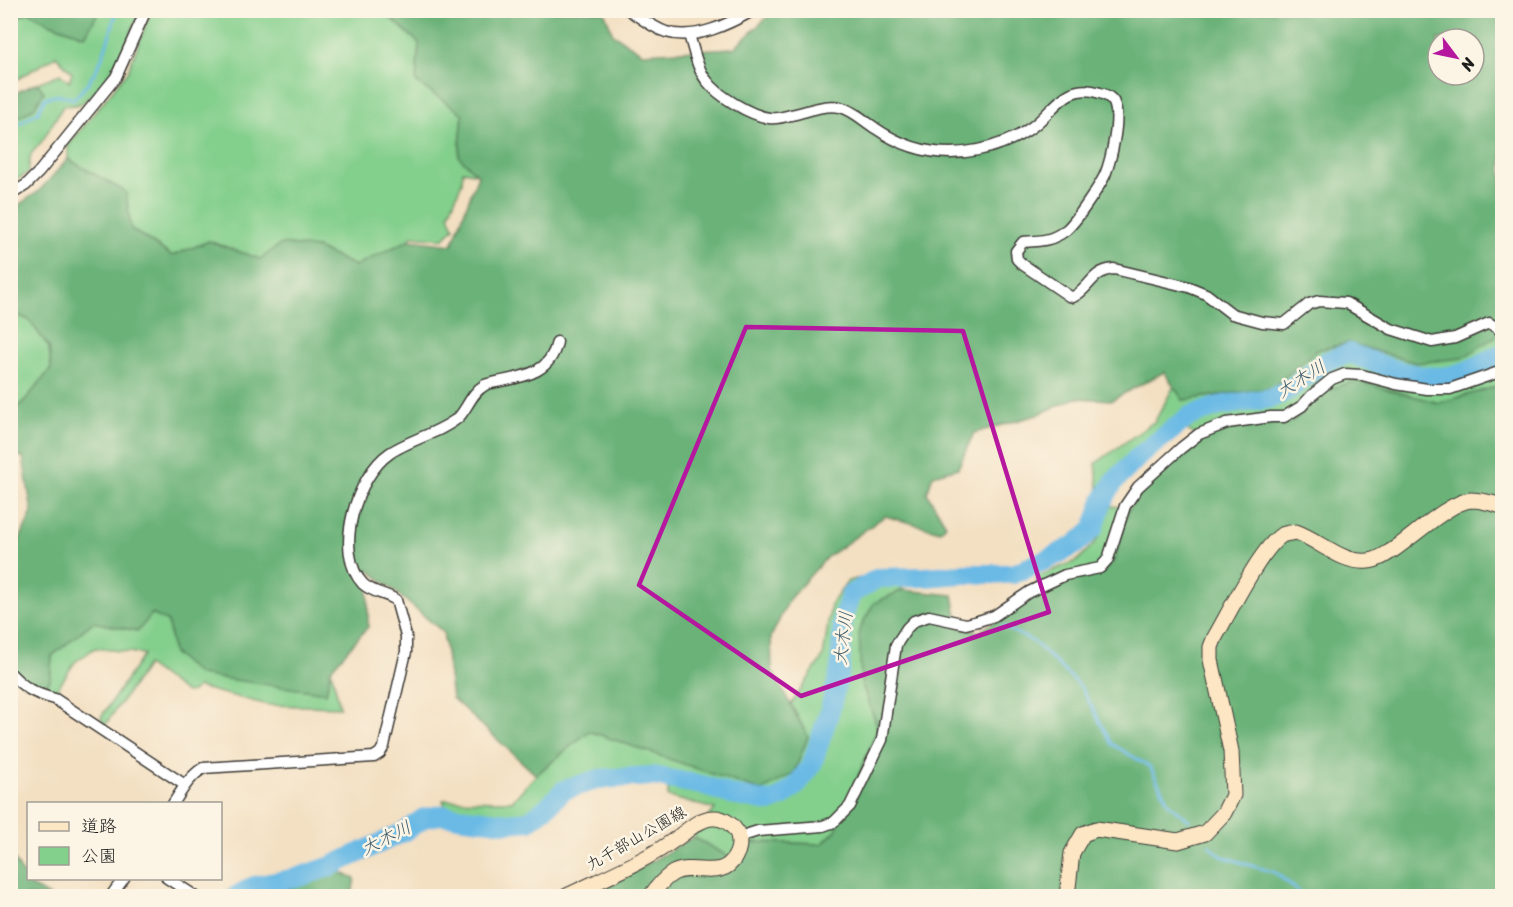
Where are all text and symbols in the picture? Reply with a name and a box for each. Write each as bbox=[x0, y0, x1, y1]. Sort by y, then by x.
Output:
north arrow bbox=[1426, 27, 1486, 87]
text: N bbox=[1453, 51, 1484, 78]
water label: 大木川 bbox=[1270, 351, 1332, 407]
water label: 大木川 bbox=[824, 609, 862, 667]
street label: 九千部山公園線 bbox=[580, 797, 692, 879]
legend bbox=[27, 802, 222, 880]
text: 道路 bbox=[81, 810, 117, 842]
water label: 大木川 bbox=[355, 811, 417, 865]
text: 公園 bbox=[81, 840, 117, 872]

